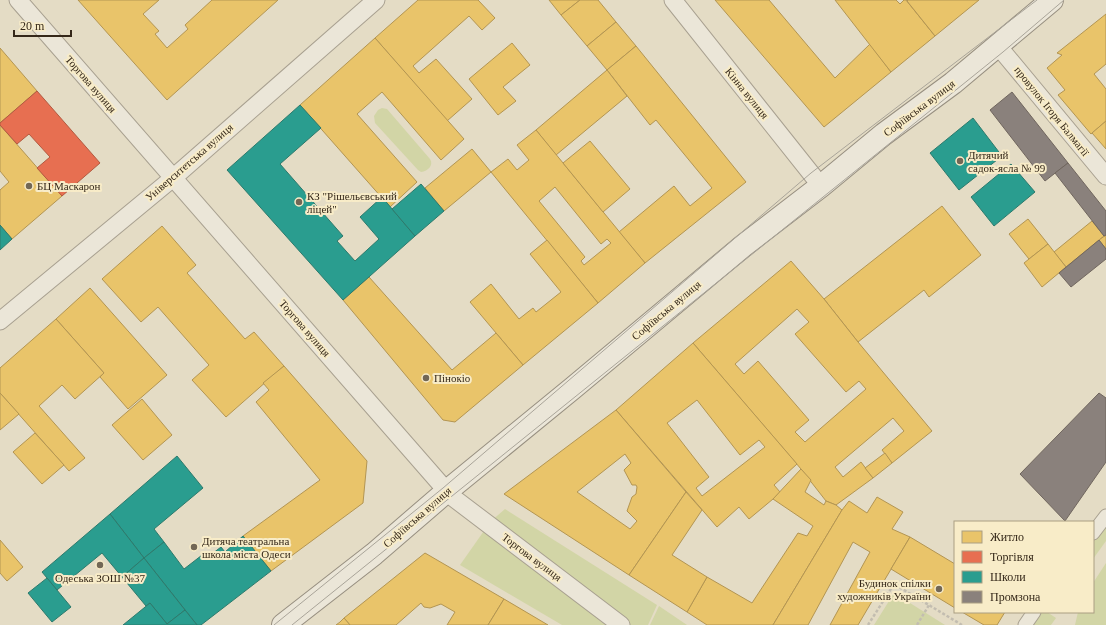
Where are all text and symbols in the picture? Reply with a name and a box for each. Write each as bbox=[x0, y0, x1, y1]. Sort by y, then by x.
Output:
scale bar bbox=[14, 12, 71, 38]
text: 20 m bbox=[20, 19, 45, 33]
street label: Торгова вулиця bbox=[63, 53, 119, 115]
street label: провулок Ігоря Балмагії bbox=[1012, 64, 1092, 159]
street label: Кінна вулиця bbox=[723, 65, 771, 121]
street label: Софіївська вулиця bbox=[881, 77, 957, 139]
street label: Університетська вулиця bbox=[143, 121, 235, 203]
place label: Дитячий садок-ясла № 99 bbox=[968, 149, 1046, 174]
marker: Дитячий садок-ясла № 99 bbox=[955, 156, 965, 166]
place label: БЦ Маскарон bbox=[37, 180, 101, 192]
marker: БЦ Маскарон bbox=[24, 181, 34, 191]
place label: КЗ "Рішельєвський ліцей" bbox=[307, 190, 397, 215]
marker: КЗ "Рішельєвський ліцей" bbox=[294, 197, 304, 207]
street label: Софіївська вулиця bbox=[629, 278, 703, 342]
street label: Торгова вулиця bbox=[277, 297, 333, 359]
place label: Пінокіо bbox=[434, 372, 471, 384]
marker: Пінокіо bbox=[421, 373, 431, 383]
street label: Софіївська вулиця bbox=[381, 484, 453, 550]
legend bbox=[954, 521, 1094, 613]
text: Житло bbox=[990, 530, 1024, 544]
street label: Торгова вулиця bbox=[500, 531, 564, 583]
place label: Дитяча театральна школа міста Одеси bbox=[202, 535, 291, 560]
marker: Дитяча театральна школа міста Одеси bbox=[189, 542, 199, 552]
text: Торгівля bbox=[990, 550, 1034, 564]
marker: Одеська ЗОШ №37 bbox=[95, 560, 105, 570]
text: Школи bbox=[990, 570, 1026, 584]
place label: Одеська ЗОШ №37 bbox=[55, 572, 146, 584]
place label: Будинок спілки художників України bbox=[837, 577, 931, 602]
marker: Будинок спілки художників України bbox=[934, 584, 944, 594]
text: Промзона bbox=[990, 590, 1041, 604]

